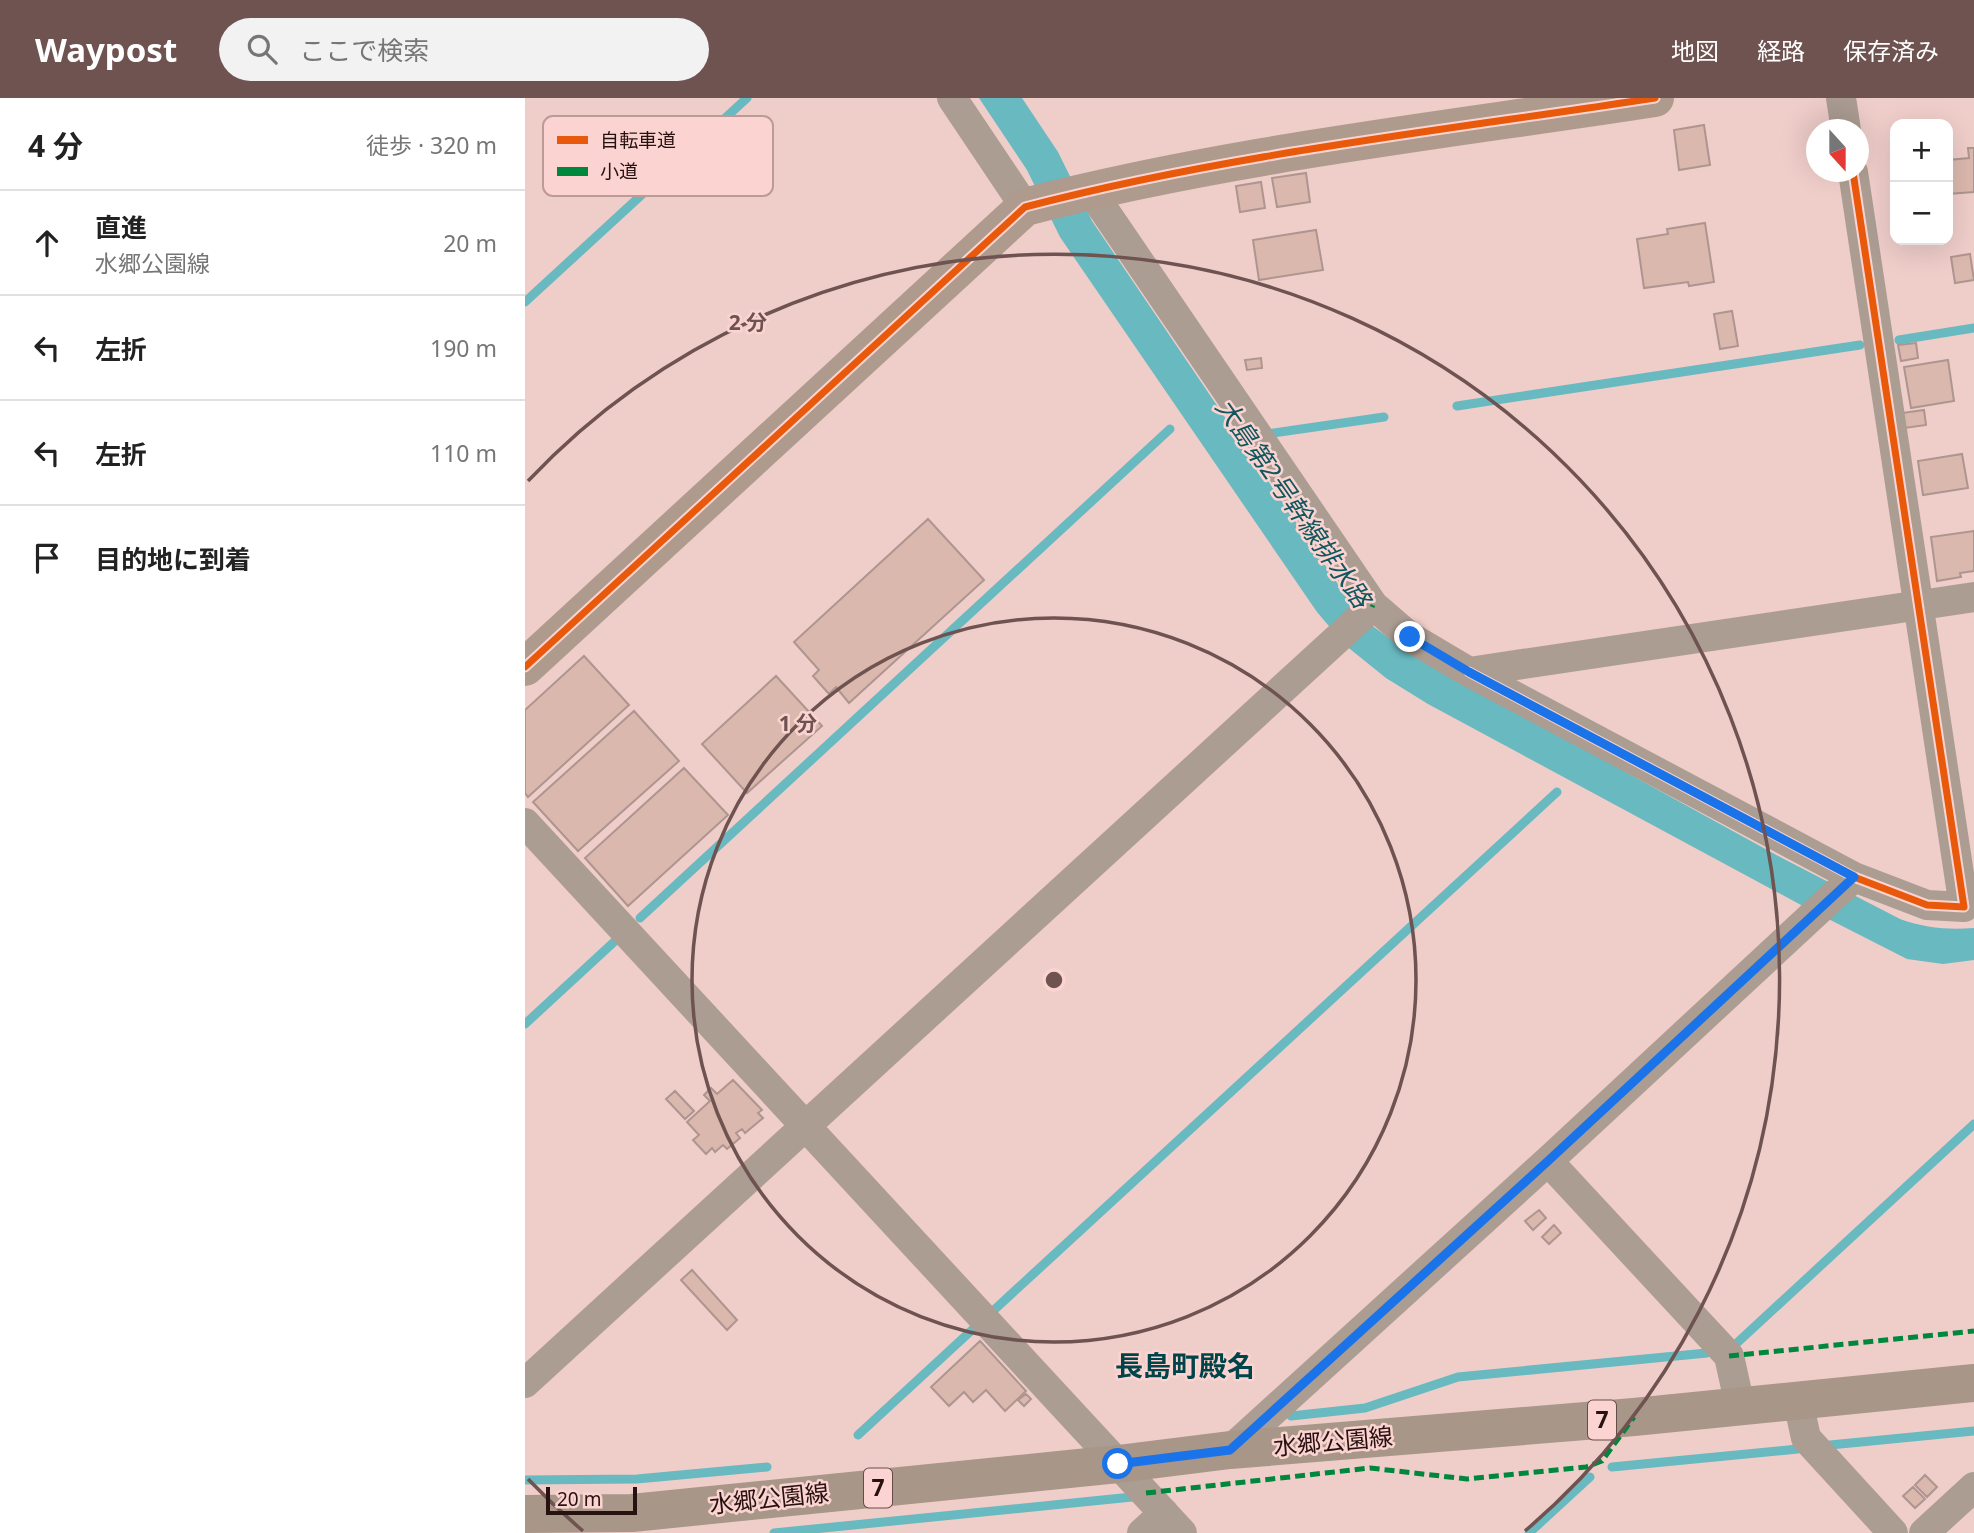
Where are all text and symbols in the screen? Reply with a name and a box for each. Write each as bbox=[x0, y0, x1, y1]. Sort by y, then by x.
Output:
search box bbox=[219, 18, 709, 81]
text: Waypost bbox=[35, 27, 177, 72]
icon: search bbox=[243, 30, 281, 68]
text: ここで検索 bbox=[299, 32, 429, 68]
text: 地図 bbox=[1671, 34, 1719, 67]
text: 経路 bbox=[1757, 34, 1805, 67]
text: 保存済み bbox=[1843, 34, 1939, 67]
legend bbox=[543, 116, 773, 196]
north arrow bbox=[1806, 119, 1869, 182]
map controls bbox=[1890, 119, 1953, 245]
button: + bbox=[1890, 119, 1953, 182]
text: 4 分 bbox=[28, 125, 83, 166]
text: 自転車道 bbox=[600, 127, 676, 153]
text: 徒歩 · 320 m bbox=[366, 129, 497, 161]
text: 小道 bbox=[600, 158, 638, 184]
button: − bbox=[1890, 182, 1953, 245]
text: 直進 bbox=[95, 209, 147, 245]
icon: ahead bbox=[28, 224, 66, 262]
text: 20 m bbox=[443, 227, 497, 259]
text: 水郷公園線 bbox=[95, 247, 210, 279]
text: 2 分 bbox=[729, 308, 767, 336]
icon: left bbox=[28, 329, 66, 367]
text: 左折 bbox=[95, 331, 147, 367]
text: 190 m bbox=[430, 332, 497, 364]
water label: 大島第2号幹線排水路 bbox=[1208, 390, 1381, 616]
icon: left bbox=[28, 434, 66, 472]
text: 左折 bbox=[95, 436, 147, 472]
text: 110 m bbox=[430, 437, 497, 469]
icon: arrive bbox=[28, 539, 66, 577]
text: 目的地に到着 bbox=[95, 541, 251, 577]
route end bbox=[1394, 621, 1425, 652]
text: 1 分 bbox=[779, 709, 817, 737]
centre of rings bbox=[1042, 968, 1066, 992]
district label: 長島町殿名 bbox=[1115, 1346, 1255, 1384]
road number: 7 bbox=[1588, 1400, 1616, 1440]
street label: 水郷公園線 bbox=[1272, 1419, 1394, 1462]
route start bbox=[1102, 1448, 1133, 1479]
road number: 7 bbox=[864, 1469, 892, 1508]
street label: 水郷公園線 bbox=[707, 1475, 830, 1520]
scale bar bbox=[546, 1484, 637, 1516]
text: 20 m bbox=[557, 1486, 601, 1512]

